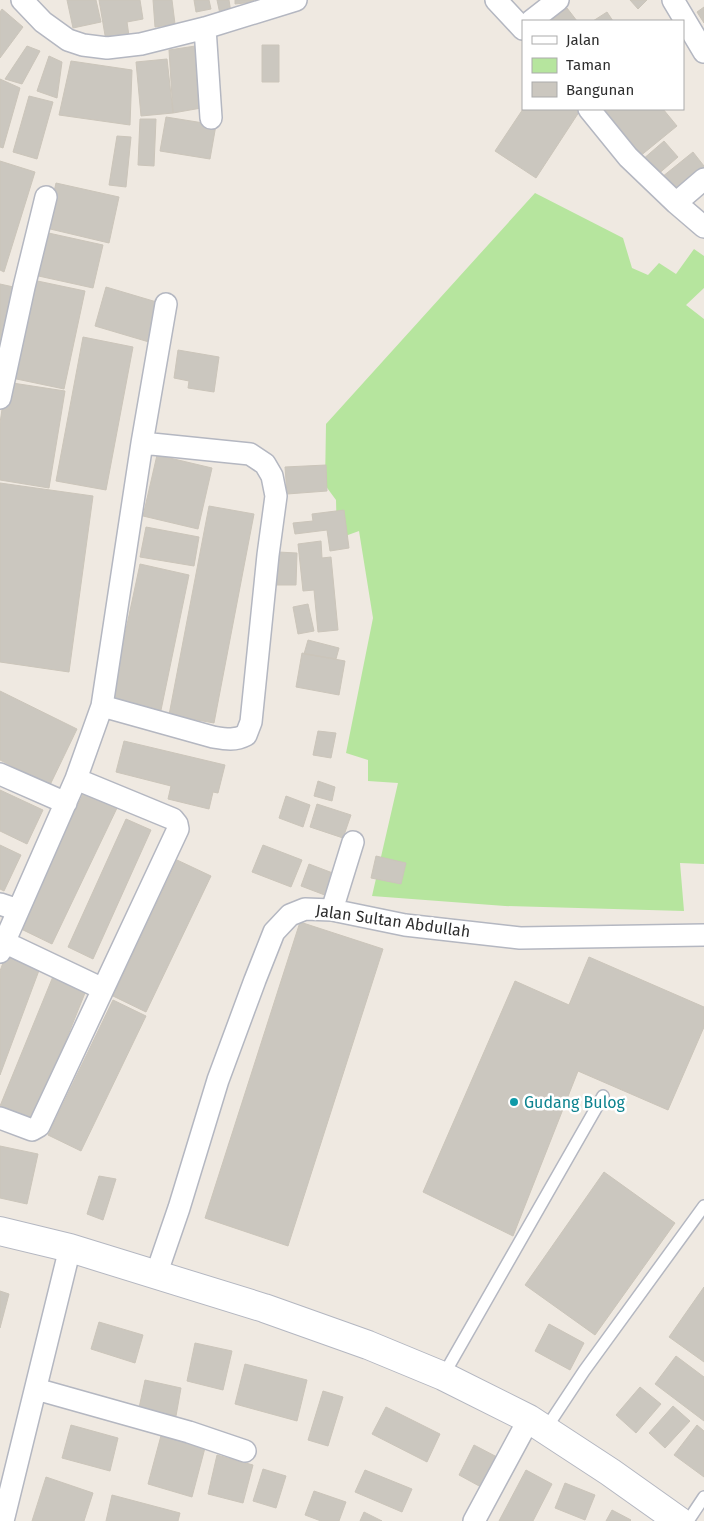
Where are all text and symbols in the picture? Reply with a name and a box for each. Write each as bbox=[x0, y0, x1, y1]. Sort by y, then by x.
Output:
legend bbox=[522, 20, 684, 110]
text: Jalan bbox=[566, 31, 600, 49]
text: Taman bbox=[566, 56, 611, 74]
text: Bangunan bbox=[566, 81, 634, 99]
street label: Jalan Sultan Abdullah bbox=[314, 901, 472, 941]
place label: Gudang Bulog bbox=[524, 1093, 626, 1112]
marker: Gudang Bulog bbox=[508, 1096, 520, 1108]

